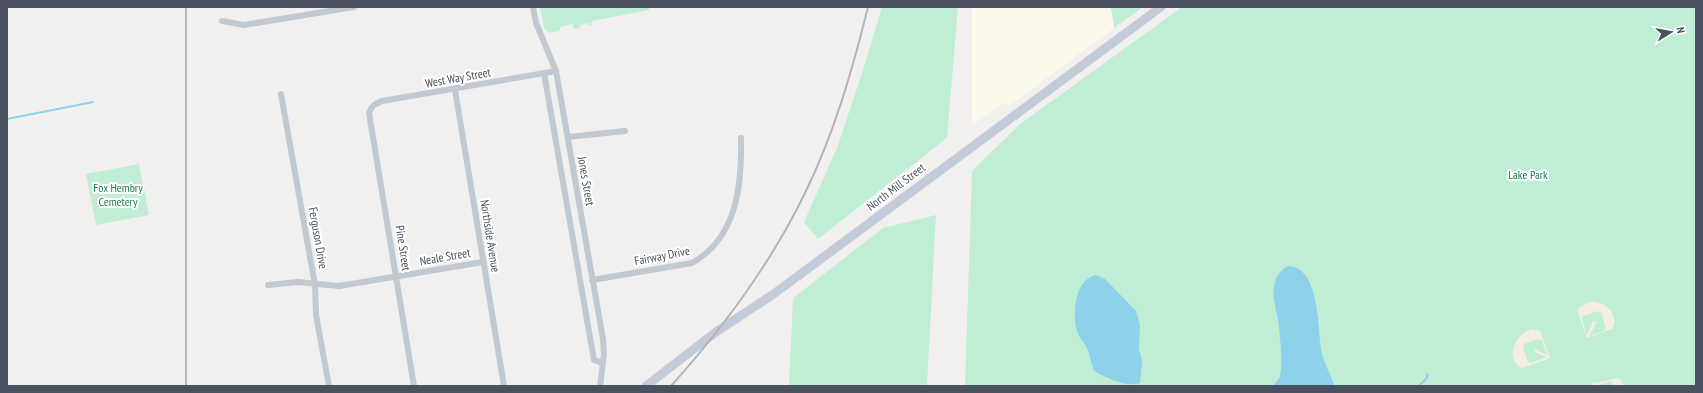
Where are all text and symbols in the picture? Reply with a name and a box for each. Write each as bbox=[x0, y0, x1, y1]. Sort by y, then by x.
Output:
north arrow bbox=[1651, 12, 1691, 52]
text: N bbox=[1673, 26, 1688, 34]
street label: West Way Street bbox=[424, 64, 493, 91]
street label: Jones Street bbox=[575, 154, 598, 207]
street label: North Mill Street bbox=[863, 159, 929, 214]
park label: Lake Park bbox=[1508, 167, 1548, 182]
park label: Fox Hembry Cemetery bbox=[93, 180, 143, 209]
street label: Northside Avenue bbox=[477, 199, 504, 273]
street label: Ferguson Drive bbox=[306, 206, 331, 270]
street label: Pine Street bbox=[393, 224, 415, 272]
street label: Fairway Drive bbox=[633, 243, 691, 268]
street label: Neale Street bbox=[418, 245, 472, 268]

